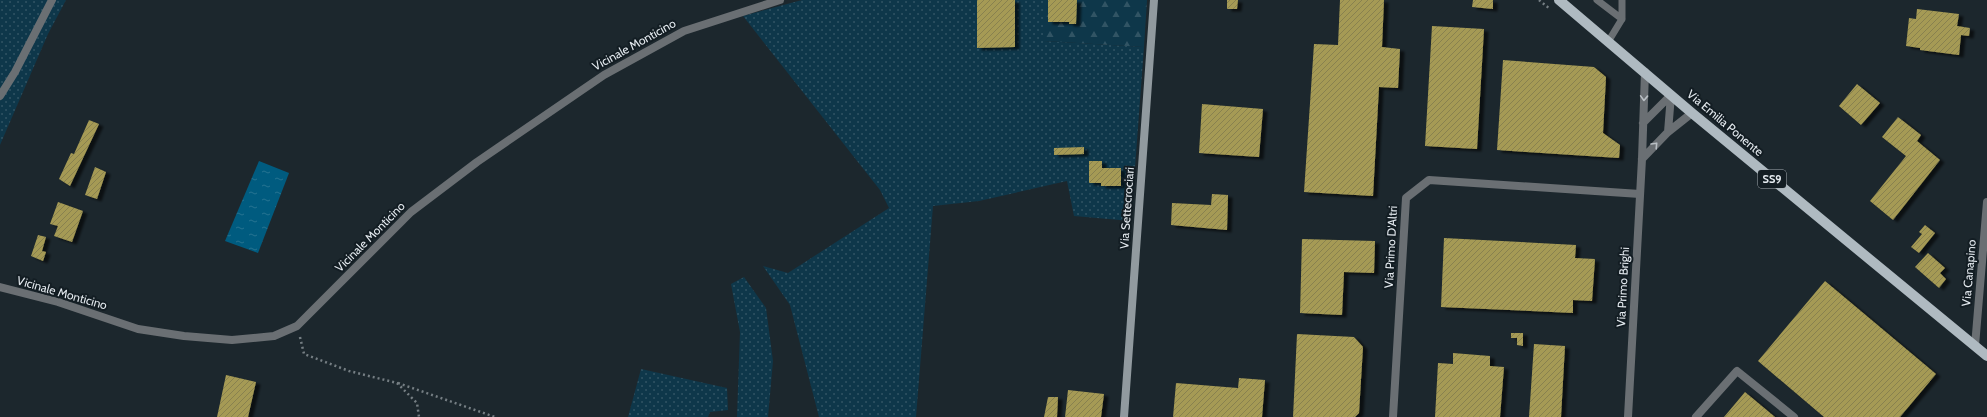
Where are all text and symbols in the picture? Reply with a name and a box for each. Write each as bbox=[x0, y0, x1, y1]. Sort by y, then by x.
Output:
street label: Vicinale Monticino bbox=[589, 15, 678, 74]
street label: Via Emilia Ponente bbox=[1684, 86, 1767, 159]
one-way arrow bbox=[1640, 95, 1648, 101]
one-way arrow bbox=[1651, 143, 1658, 150]
street label: Via Settecrociari bbox=[1116, 167, 1137, 249]
road number: SS9 bbox=[1758, 170, 1786, 188]
street label: Vicinale Monticino bbox=[331, 198, 408, 275]
street label: Via Primo D'Altri bbox=[1381, 205, 1400, 289]
street label: Via Canapino bbox=[1958, 239, 1979, 307]
street label: Via Primo Brighi bbox=[1613, 247, 1632, 327]
street label: Vicinale Monticino bbox=[15, 272, 109, 313]

